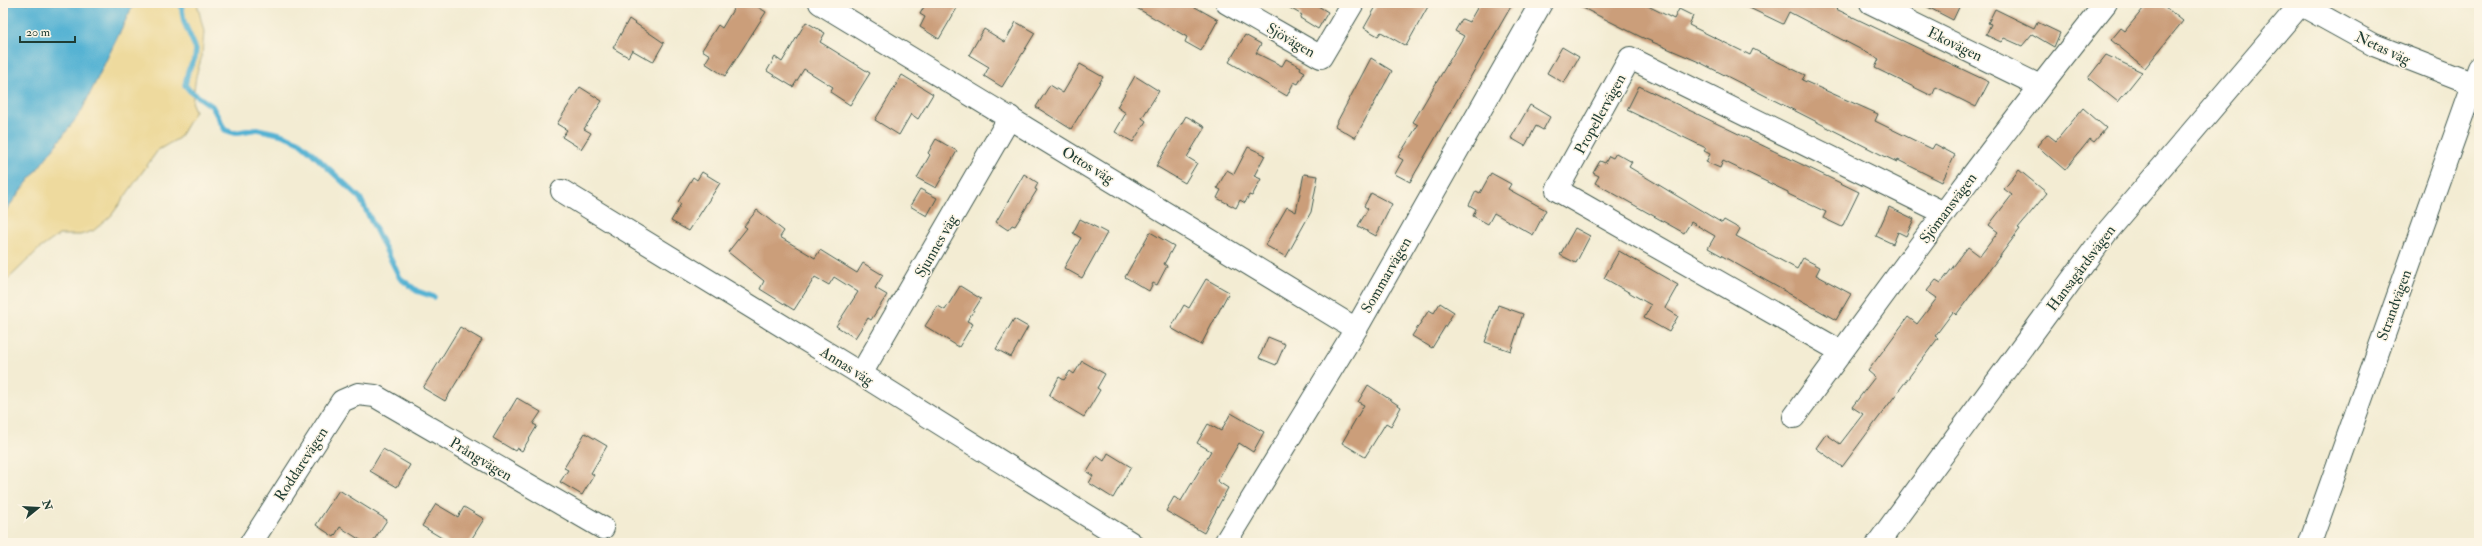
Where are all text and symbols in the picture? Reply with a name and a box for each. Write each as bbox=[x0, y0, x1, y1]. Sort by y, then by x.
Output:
scale bar bbox=[20, 18, 75, 44]
street label: Sjövägen bbox=[1263, 19, 1319, 62]
street label: Ekovägen bbox=[1924, 23, 1986, 66]
text: 20 m bbox=[26, 25, 51, 40]
street label: Netas väg bbox=[2352, 27, 2414, 70]
street label: Propellervägen bbox=[1571, 71, 1631, 158]
street label: Ottos väg bbox=[1058, 143, 1118, 189]
street label: Sjömansvägen bbox=[1916, 169, 1981, 247]
street label: Sjunnes väg bbox=[911, 211, 962, 281]
street label: Hansagårdsvägen bbox=[2043, 221, 2120, 315]
street label: Sommarvägen bbox=[1357, 234, 1416, 317]
street label: Strandvägen bbox=[2373, 267, 2416, 343]
street label: Annas väg bbox=[816, 342, 877, 391]
street label: Roddarevägen bbox=[270, 423, 333, 505]
street label: Prångvägen bbox=[446, 433, 516, 486]
north arrow bbox=[18, 488, 58, 528]
text: N bbox=[39, 497, 55, 513]

